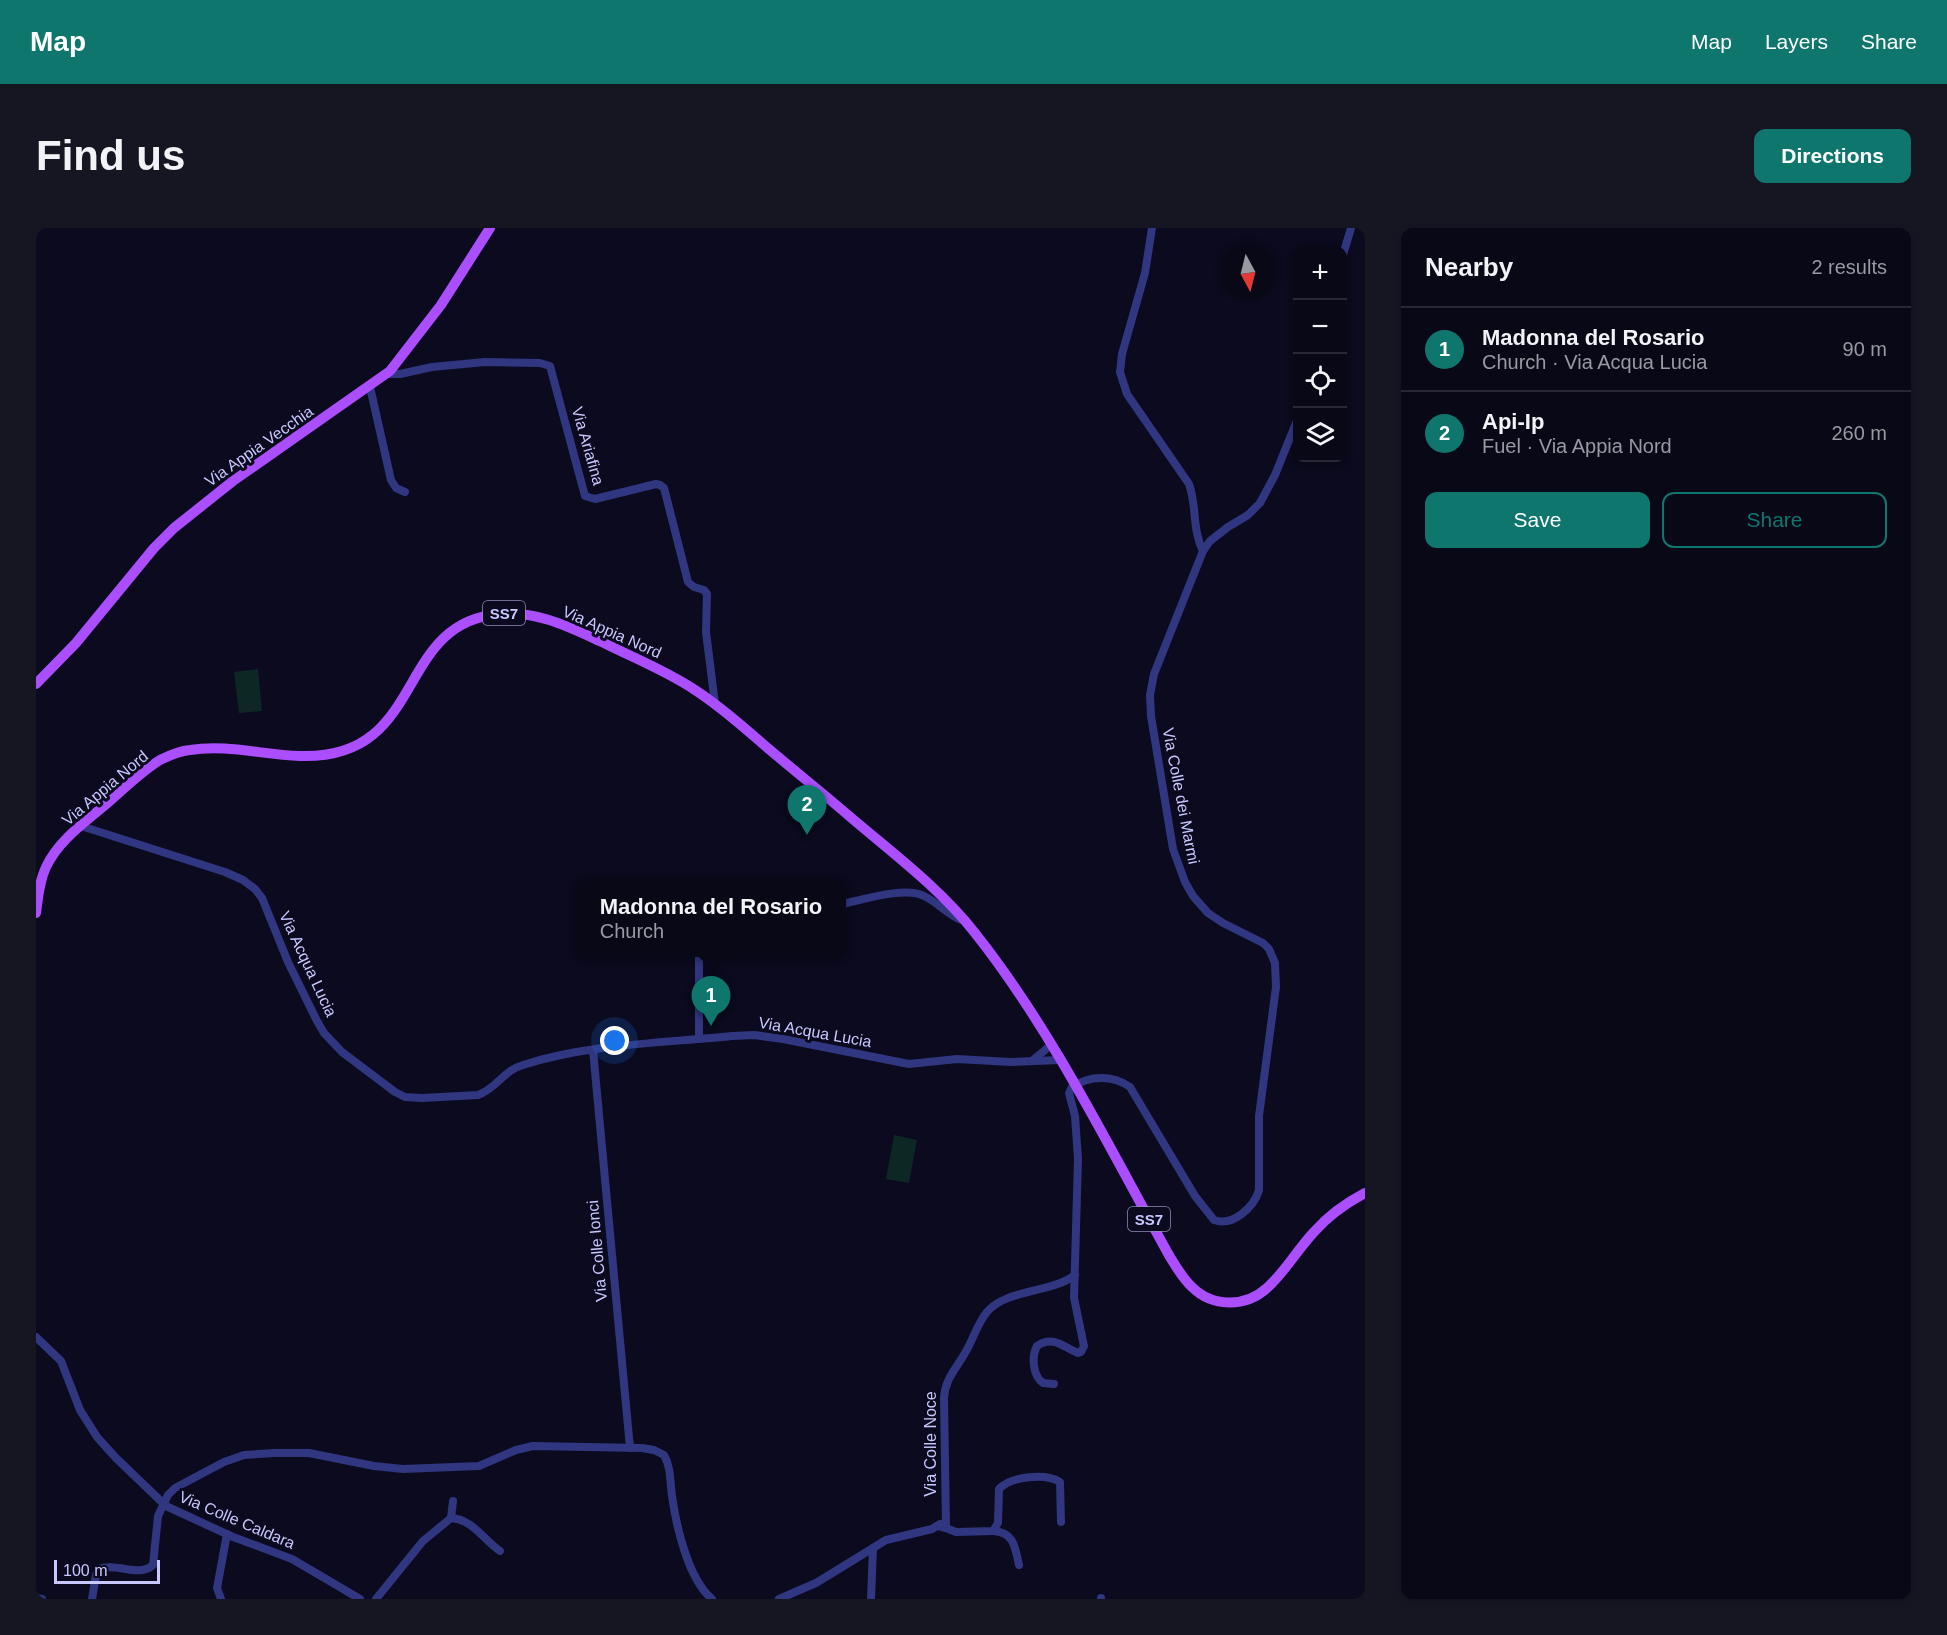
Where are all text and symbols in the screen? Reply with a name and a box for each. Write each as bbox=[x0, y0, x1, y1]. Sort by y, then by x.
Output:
text: Map bbox=[30, 26, 86, 57]
text: Map bbox=[1691, 30, 1732, 53]
text: Layers bbox=[1765, 30, 1828, 53]
text: Share bbox=[1861, 30, 1917, 53]
button: Directions bbox=[1754, 129, 1911, 183]
text: Find us bbox=[36, 132, 185, 179]
north arrow bbox=[1221, 246, 1275, 300]
map controls bbox=[1293, 246, 1347, 462]
button: + bbox=[1293, 246, 1347, 300]
text: Nearby bbox=[1425, 252, 1513, 282]
text: 2 results bbox=[1811, 256, 1887, 278]
button: − bbox=[1293, 300, 1347, 354]
text: Madonna del Rosario bbox=[1482, 325, 1704, 350]
text: 1 bbox=[1439, 338, 1450, 360]
text: 90 m bbox=[1843, 338, 1887, 360]
text: Church · Via Acqua Lucia bbox=[1482, 351, 1707, 373]
button: locate bbox=[1293, 354, 1347, 408]
street label: Via Appia Vecchia bbox=[202, 402, 316, 490]
street label: Via Ariafina bbox=[569, 405, 607, 487]
button: layers bbox=[1293, 408, 1347, 462]
text: Api-Ip bbox=[1482, 409, 1544, 434]
text: 2 bbox=[1439, 422, 1450, 444]
text: 260 m bbox=[1831, 422, 1887, 444]
text: Fuel · Via Appia Nord bbox=[1482, 435, 1672, 457]
button: Save bbox=[1425, 492, 1650, 548]
button: Share bbox=[1662, 492, 1887, 548]
road number: SS7 bbox=[483, 601, 525, 625]
street label: Via Appia Nord bbox=[560, 603, 664, 661]
street label: Via Colle dei Marmi bbox=[1159, 726, 1203, 866]
street label: Via Appia Nord bbox=[59, 747, 151, 829]
pin: 2 bbox=[788, 786, 826, 835]
popup bbox=[576, 879, 846, 957]
text: Madonna del Rosario bbox=[600, 894, 822, 919]
street label: Via Acqua Lucia bbox=[276, 909, 340, 1020]
text: Church bbox=[600, 920, 664, 942]
pin: 1 bbox=[692, 976, 730, 1026]
street label: Via Acqua Lucia bbox=[757, 1014, 873, 1050]
your location bbox=[600, 1026, 629, 1055]
street label: Via Colle Ionci bbox=[584, 1199, 610, 1303]
road number: SS7 bbox=[1128, 1207, 1170, 1231]
street label: Via Colle Noce bbox=[922, 1391, 939, 1497]
street label: Via Colle Caldara bbox=[177, 1488, 298, 1552]
scale bar bbox=[54, 1557, 160, 1584]
text: 100 m bbox=[63, 1562, 107, 1579]

